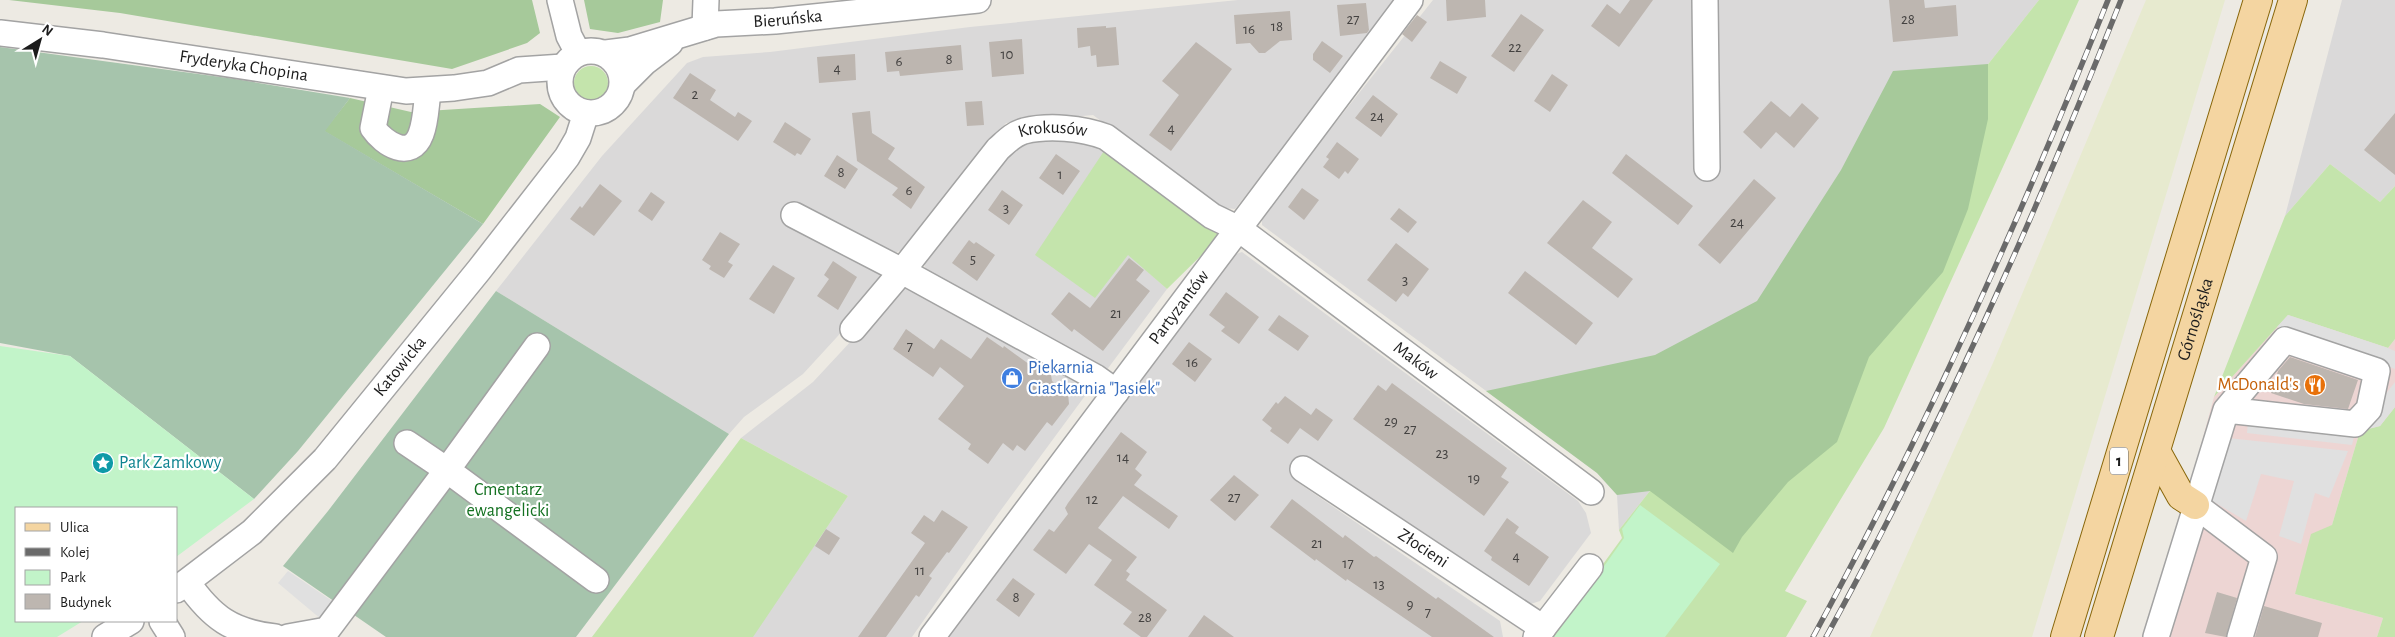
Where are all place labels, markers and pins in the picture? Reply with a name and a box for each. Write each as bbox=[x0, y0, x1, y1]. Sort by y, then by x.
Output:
place label: Piekarnia Ciastkarnia "Jasiek" bbox=[1028, 359, 1160, 398]
shop icon: Piekarnia Ciastkarnia "Jasiek" bbox=[1000, 366, 1024, 390]
restaurant icon: McDonald's bbox=[2303, 373, 2327, 397]
place label: McDonald's bbox=[2217, 376, 2299, 394]
place icon: Park Zamkowy bbox=[91, 451, 115, 475]
place label: Park Zamkowy bbox=[119, 454, 222, 472]

